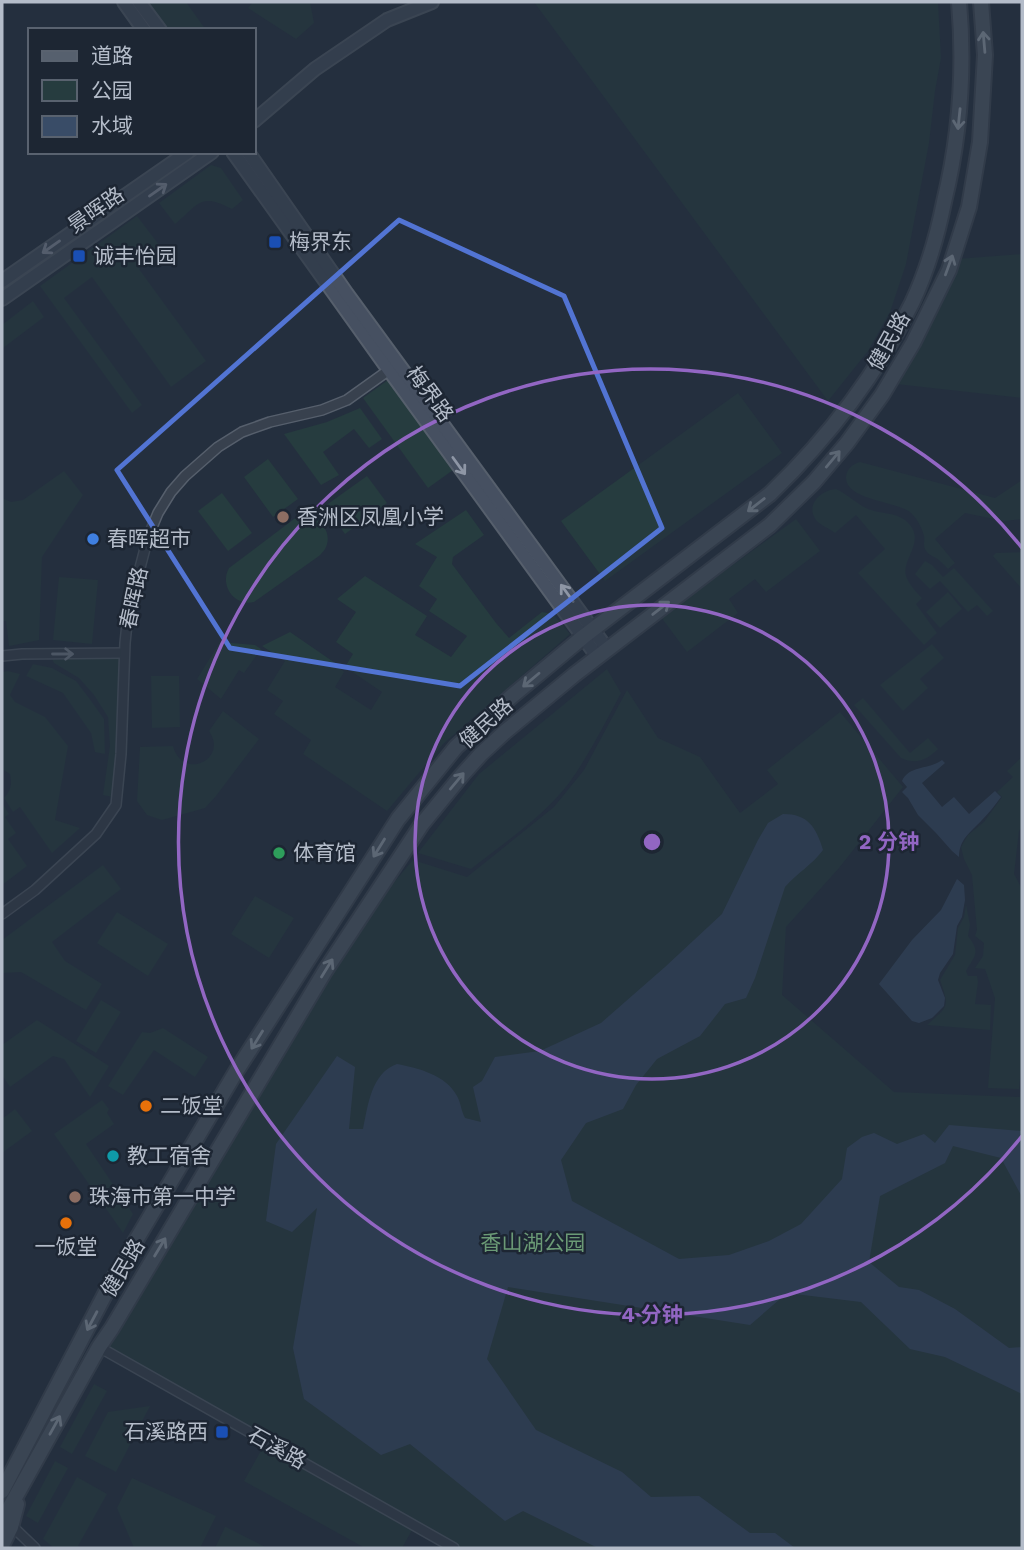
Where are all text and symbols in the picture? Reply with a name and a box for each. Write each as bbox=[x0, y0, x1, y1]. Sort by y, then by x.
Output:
legend bbox=[28, 28, 256, 154]
one-way arrow bbox=[977, 31, 990, 54]
text: 道路 bbox=[91, 43, 133, 68]
text: 公园 bbox=[91, 78, 133, 103]
one-way arrow bbox=[952, 107, 965, 130]
text: 水域 bbox=[91, 113, 133, 138]
street label: 景晖路 bbox=[63, 181, 129, 238]
one-way arrow bbox=[148, 183, 167, 197]
place label: 梅界东 bbox=[289, 229, 352, 254]
marker: 梅界东 bbox=[267, 234, 283, 250]
one-way arrow bbox=[42, 240, 61, 254]
place label: 诚丰怡园 bbox=[93, 243, 177, 268]
marker: 诚丰怡园 bbox=[71, 248, 87, 264]
one-way arrow bbox=[944, 255, 957, 277]
street label: 健民路 bbox=[862, 307, 915, 374]
street label: 梅界路 bbox=[402, 361, 459, 427]
one-way arrow bbox=[825, 451, 841, 469]
one-way arrow bbox=[451, 457, 466, 476]
one-way arrow bbox=[747, 497, 765, 512]
place label: 香洲区凤凰小学 bbox=[297, 504, 444, 529]
marker: 香洲区凤凰小学 bbox=[275, 509, 291, 525]
place label: 春晖超市 bbox=[107, 526, 191, 551]
marker: 春晖超市 bbox=[85, 531, 101, 547]
street label: 春晖路 bbox=[115, 564, 152, 631]
one-way arrow bbox=[559, 584, 574, 603]
one-way arrow bbox=[652, 600, 670, 615]
one-way arrow bbox=[51, 647, 74, 661]
one-way arrow bbox=[522, 672, 540, 688]
street label: 健民路 bbox=[454, 692, 517, 753]
one-way arrow bbox=[449, 773, 465, 791]
text: 2 分钟 bbox=[859, 829, 919, 854]
centre of rings bbox=[640, 830, 664, 854]
one-way arrow bbox=[371, 838, 386, 857]
place label: 体育馆 bbox=[293, 840, 356, 865]
marker: 体育馆 bbox=[271, 845, 287, 861]
one-way arrow bbox=[320, 959, 335, 978]
one-way arrow bbox=[249, 1030, 264, 1049]
place label: 二饭堂 bbox=[160, 1093, 223, 1118]
marker: 二饭堂 bbox=[138, 1098, 154, 1114]
place label: 教工宿舍 bbox=[127, 1143, 211, 1168]
marker: 教工宿舍 bbox=[105, 1148, 121, 1164]
place label: 珠海市第一中学 bbox=[89, 1184, 236, 1209]
marker: 珠海市第一中学 bbox=[67, 1189, 83, 1205]
marker: 一饭堂 bbox=[58, 1215, 74, 1231]
park label: 香山湖公园 bbox=[481, 1230, 586, 1255]
place label: 一饭堂 bbox=[35, 1234, 98, 1259]
street label: 健民路 bbox=[96, 1234, 150, 1301]
one-way arrow bbox=[154, 1238, 168, 1258]
text: 4 分钟 bbox=[621, 1302, 683, 1327]
one-way arrow bbox=[84, 1310, 98, 1330]
one-way arrow bbox=[48, 1416, 62, 1436]
place label: 石溪路西 bbox=[124, 1419, 208, 1444]
street label: 石溪路 bbox=[244, 1421, 311, 1474]
marker: 石溪路西 bbox=[214, 1424, 230, 1440]

